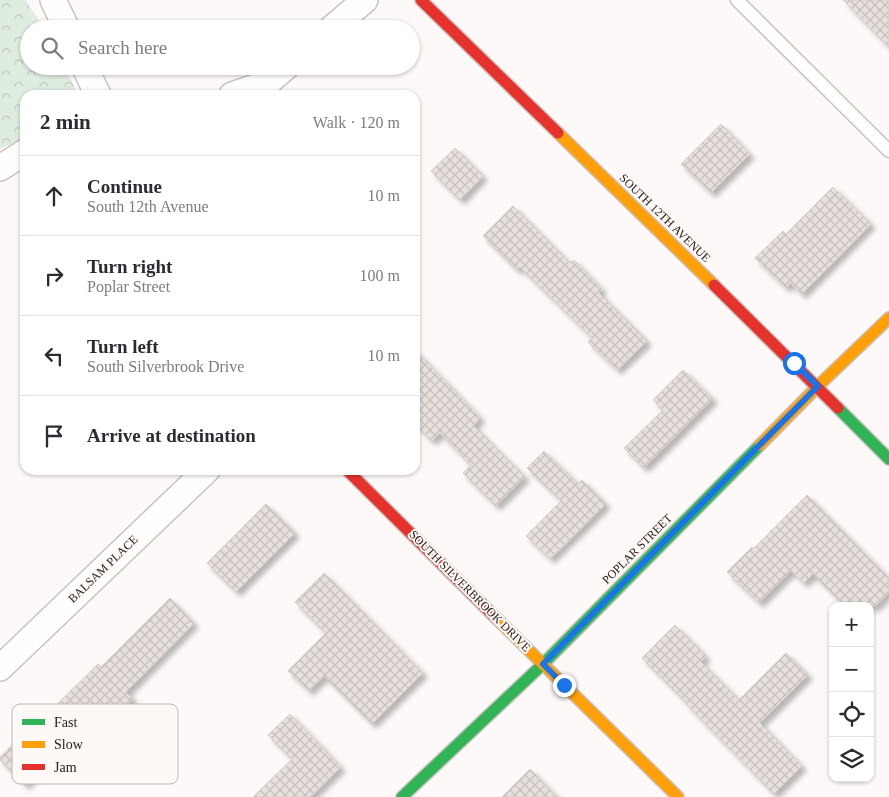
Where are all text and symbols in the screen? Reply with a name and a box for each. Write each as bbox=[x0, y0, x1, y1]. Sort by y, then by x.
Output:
search box bbox=[20, 20, 420, 75]
icon: search bbox=[38, 34, 66, 62]
text: Search here bbox=[78, 37, 167, 58]
text: 2 min bbox=[40, 110, 91, 134]
text: Walk · 120 m bbox=[313, 114, 400, 131]
street label: SOUTH 12TH AVENUE bbox=[617, 171, 713, 265]
text: Continue bbox=[87, 176, 162, 197]
icon: ahead bbox=[40, 182, 68, 210]
text: 10 m bbox=[368, 187, 400, 204]
text: South 12th Avenue bbox=[87, 198, 208, 215]
text: Turn right bbox=[87, 256, 172, 277]
icon: right bbox=[40, 262, 68, 290]
text: 100 m bbox=[360, 267, 400, 284]
text: Poplar Street bbox=[87, 278, 170, 295]
text: Turn left bbox=[87, 336, 159, 357]
icon: left bbox=[40, 342, 68, 370]
text: 10 m bbox=[368, 347, 400, 364]
route start bbox=[783, 352, 806, 375]
text: South Silverbrook Drive bbox=[87, 358, 244, 375]
icon: arrive bbox=[40, 422, 68, 450]
text: Arrive at destination bbox=[87, 425, 256, 446]
street label: POPLAR STREET bbox=[599, 511, 675, 587]
street label: SOUTH SILVERBROOK DRIVE bbox=[407, 528, 533, 654]
street label: BALSAM PLACE bbox=[65, 532, 141, 606]
map controls bbox=[829, 602, 874, 782]
button: + bbox=[829, 602, 874, 647]
button: − bbox=[829, 647, 874, 692]
route end bbox=[553, 674, 576, 697]
button: locate bbox=[829, 692, 874, 737]
legend bbox=[12, 704, 178, 784]
text: Fast bbox=[54, 715, 77, 730]
text: Slow bbox=[54, 737, 84, 752]
button: layers bbox=[829, 737, 874, 782]
text: Jam bbox=[54, 760, 77, 775]

